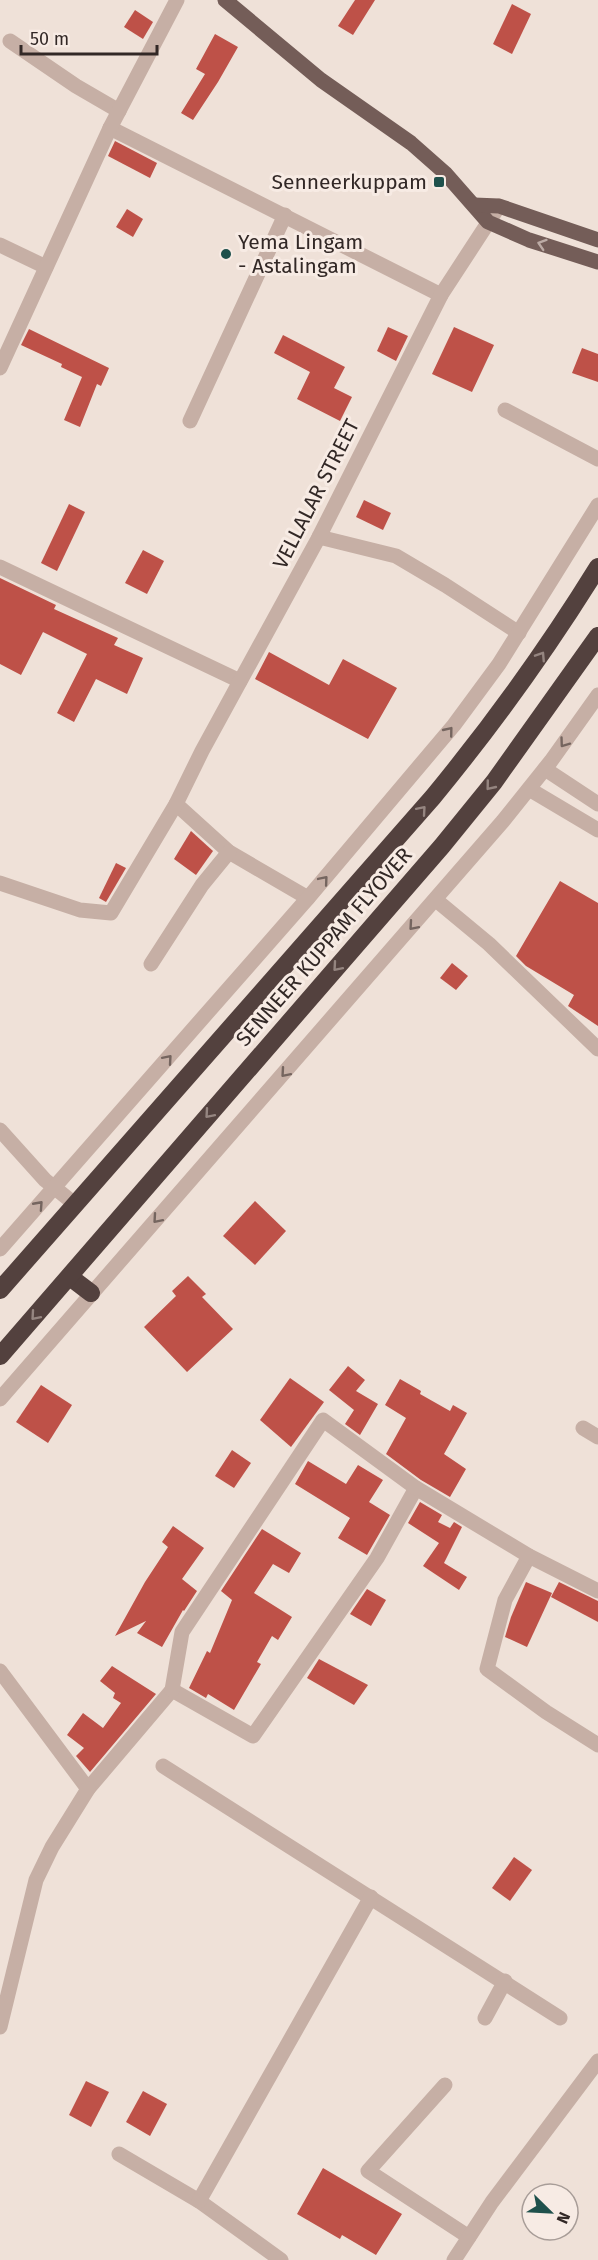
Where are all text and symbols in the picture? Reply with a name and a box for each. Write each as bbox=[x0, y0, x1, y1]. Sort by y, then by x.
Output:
scale bar bbox=[21, 18, 158, 56]
text: 50 m bbox=[30, 28, 69, 50]
place label: Senneerkuppam bbox=[272, 169, 427, 195]
marker: Senneerkuppam bbox=[432, 175, 446, 189]
place label: Yema Lingam - Astalingam bbox=[238, 229, 363, 279]
one-way arrow bbox=[537, 239, 548, 251]
marker: Yema Lingam - Astalingam bbox=[219, 247, 233, 261]
street label: VELLALAR STREET bbox=[267, 415, 365, 573]
one-way arrow bbox=[534, 651, 545, 662]
one-way arrow bbox=[441, 726, 452, 737]
one-way arrow bbox=[560, 736, 571, 747]
one-way arrow bbox=[487, 779, 498, 790]
one-way arrow bbox=[415, 806, 426, 817]
street label: SENNEER KUPPAM FLYOVER bbox=[230, 842, 418, 1052]
one-way arrow bbox=[316, 876, 327, 887]
one-way arrow bbox=[409, 919, 420, 930]
one-way arrow bbox=[333, 960, 344, 971]
one-way arrow bbox=[161, 1055, 172, 1066]
one-way arrow bbox=[281, 1066, 292, 1076]
one-way arrow bbox=[205, 1107, 216, 1118]
one-way arrow bbox=[32, 1201, 43, 1212]
one-way arrow bbox=[153, 1212, 164, 1223]
one-way arrow bbox=[31, 1309, 42, 1320]
north arrow bbox=[520, 2182, 580, 2242]
text: N bbox=[552, 2209, 574, 2227]

